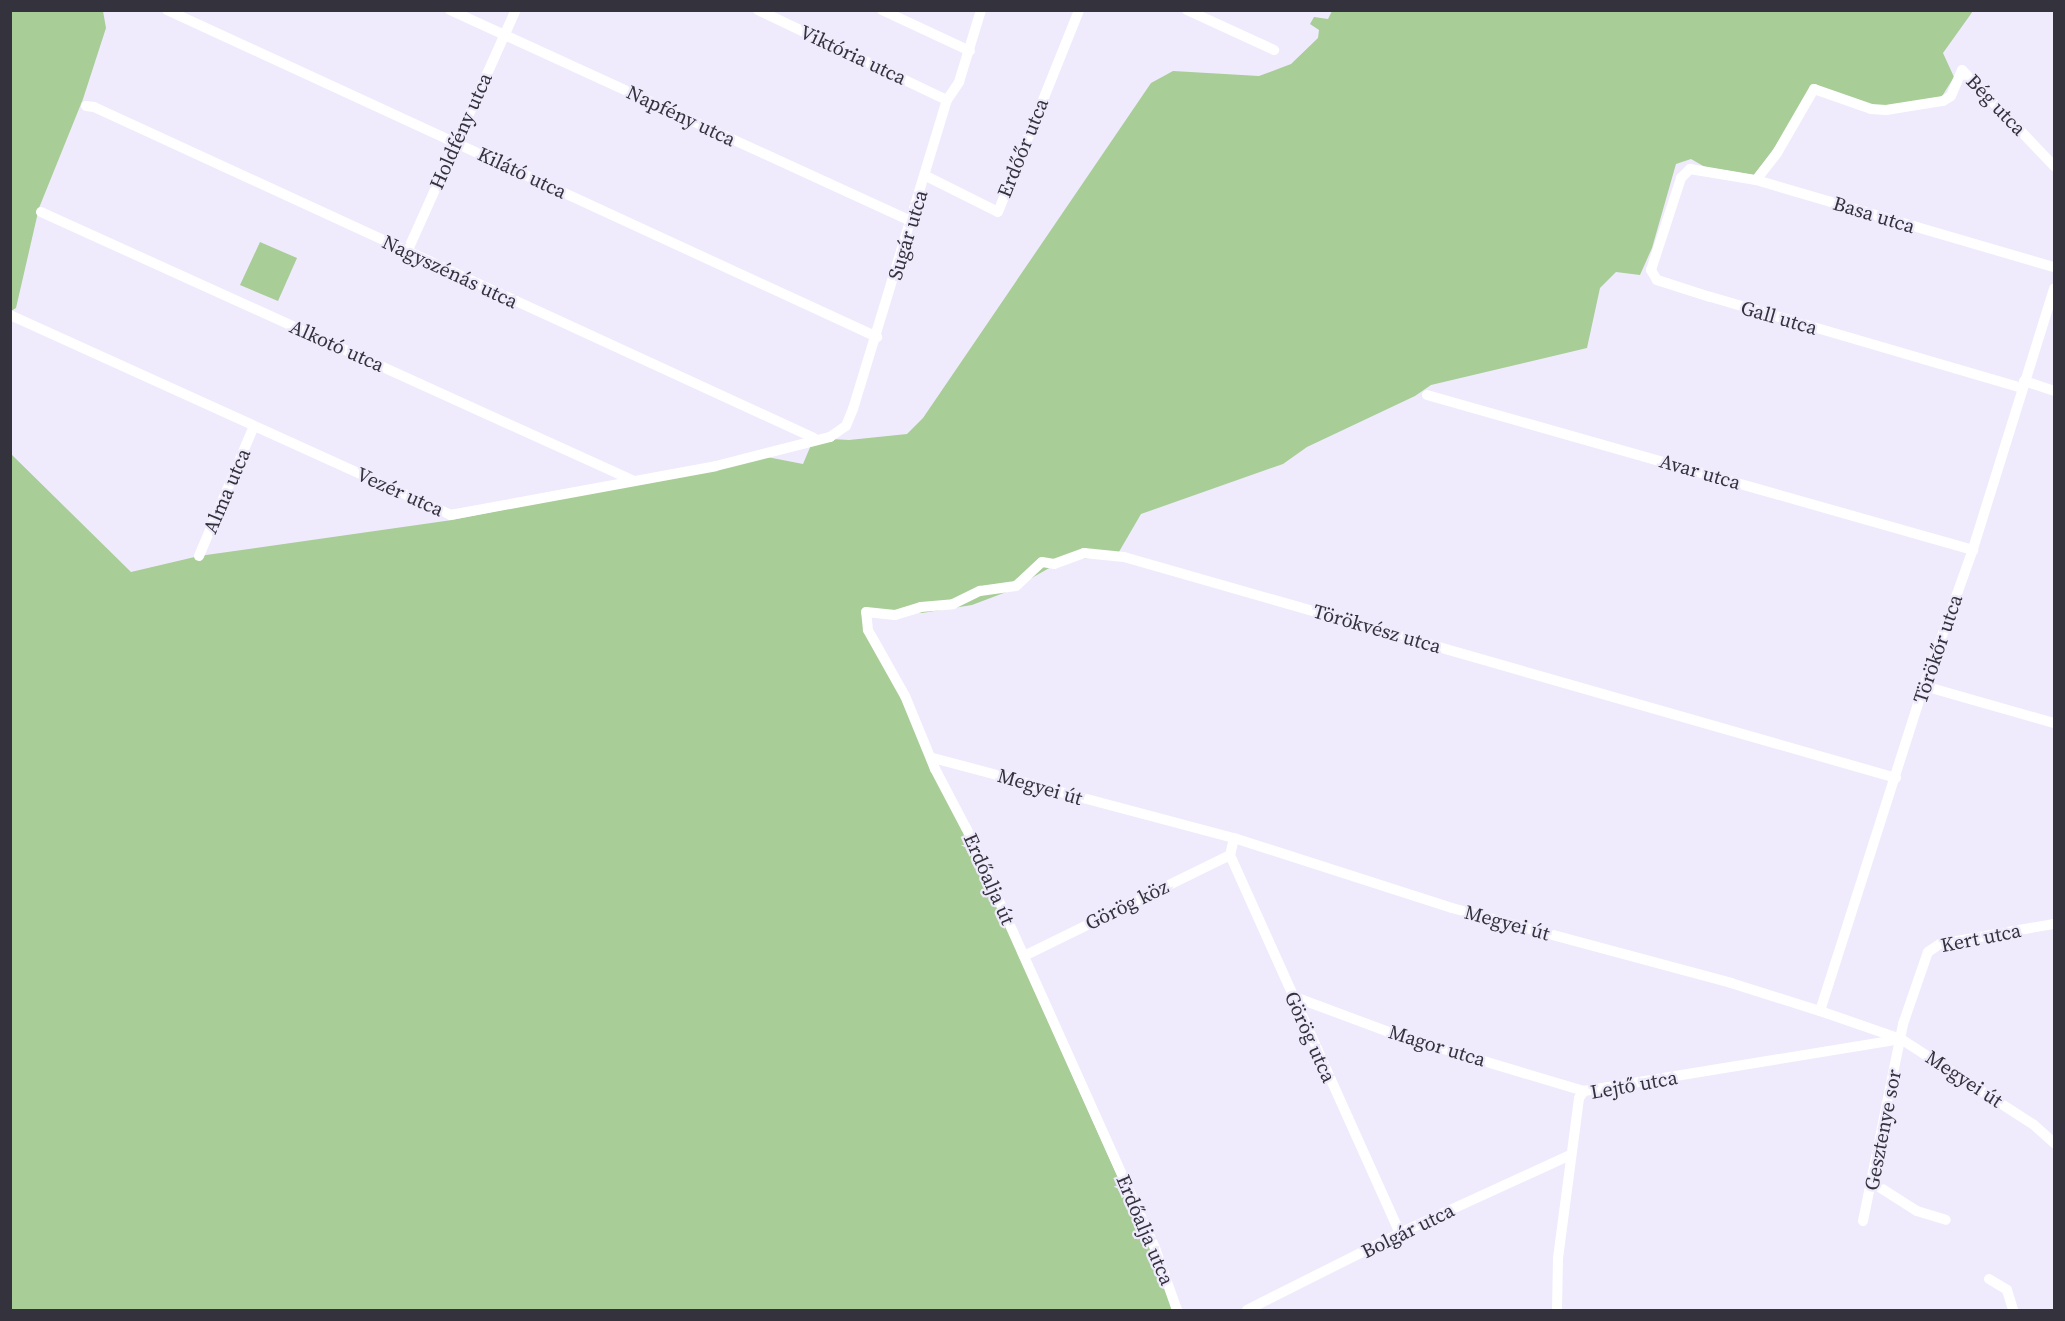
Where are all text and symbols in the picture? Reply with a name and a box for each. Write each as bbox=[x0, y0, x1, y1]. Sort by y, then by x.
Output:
street label: Viktória utca bbox=[796, 20, 910, 90]
street label: Holdfény utca bbox=[425, 69, 497, 193]
street label: Bég utca bbox=[1961, 69, 2031, 141]
street label: Napfény utca bbox=[623, 80, 739, 152]
street label: Erdőőr utca bbox=[992, 95, 1054, 201]
street label: Kilátó utca bbox=[474, 142, 570, 204]
street label: Sugár utca bbox=[883, 187, 933, 283]
street label: Basa utca bbox=[1830, 191, 1918, 239]
street label: Nagyszénás utca bbox=[378, 230, 522, 314]
street label: Gall utca bbox=[1738, 296, 1820, 340]
street label: Alkotó utca bbox=[286, 315, 388, 377]
street label: Alma utca bbox=[198, 445, 256, 537]
street label: Avar utca bbox=[1657, 449, 1743, 495]
street label: Vezér utca bbox=[353, 462, 447, 522]
street label: Törökőr utca bbox=[1908, 591, 1968, 707]
street label: Törökvész utca bbox=[1310, 599, 1444, 659]
street label: Megyei út bbox=[995, 763, 1085, 811]
street label: Erdőalja út bbox=[958, 830, 1020, 928]
street label: Görög köz bbox=[1082, 875, 1172, 935]
street label: Megyei út bbox=[1462, 900, 1552, 946]
street label: Kert utca bbox=[1939, 918, 2023, 958]
street label: Görög utca bbox=[1279, 988, 1341, 1086]
street label: Magor utca bbox=[1386, 1020, 1488, 1072]
street label: Megyei út bbox=[1921, 1045, 2007, 1113]
street label: Lejtő utca bbox=[1589, 1066, 1679, 1104]
street label: Gesztenye sor bbox=[1860, 1067, 1906, 1193]
street label: Erdőalja utca bbox=[1111, 1171, 1179, 1289]
street label: Bolgár utca bbox=[1358, 1198, 1458, 1264]

